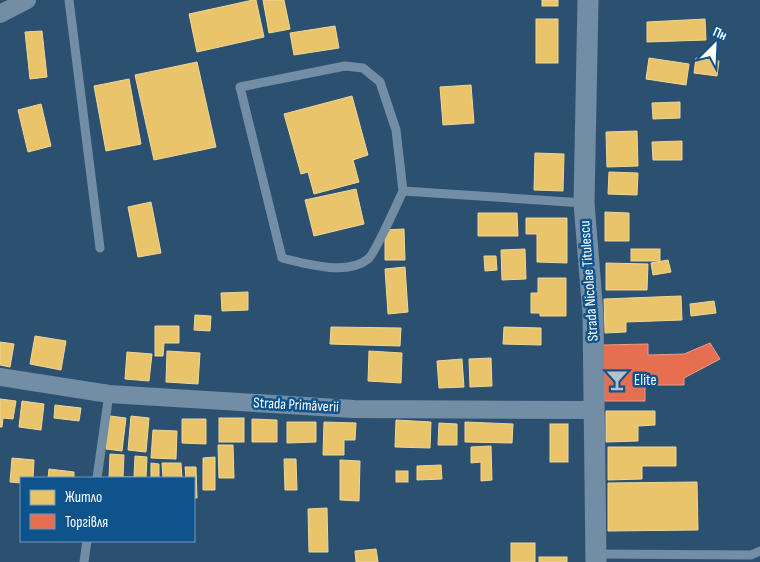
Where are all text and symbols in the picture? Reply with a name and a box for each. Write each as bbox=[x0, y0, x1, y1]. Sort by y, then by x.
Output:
north arrow bbox=[690, 20, 740, 70]
text: Пн bbox=[710, 23, 730, 44]
street label: Strada Nicolae Titulescu bbox=[575, 220, 603, 342]
bar icon: Elite bbox=[604, 367, 630, 393]
place label: Elite bbox=[634, 371, 657, 390]
street label: Strada Primăverii bbox=[253, 393, 339, 417]
legend bbox=[20, 477, 195, 542]
text: Житло bbox=[65, 488, 102, 507]
text: Торгівля bbox=[65, 513, 108, 532]

